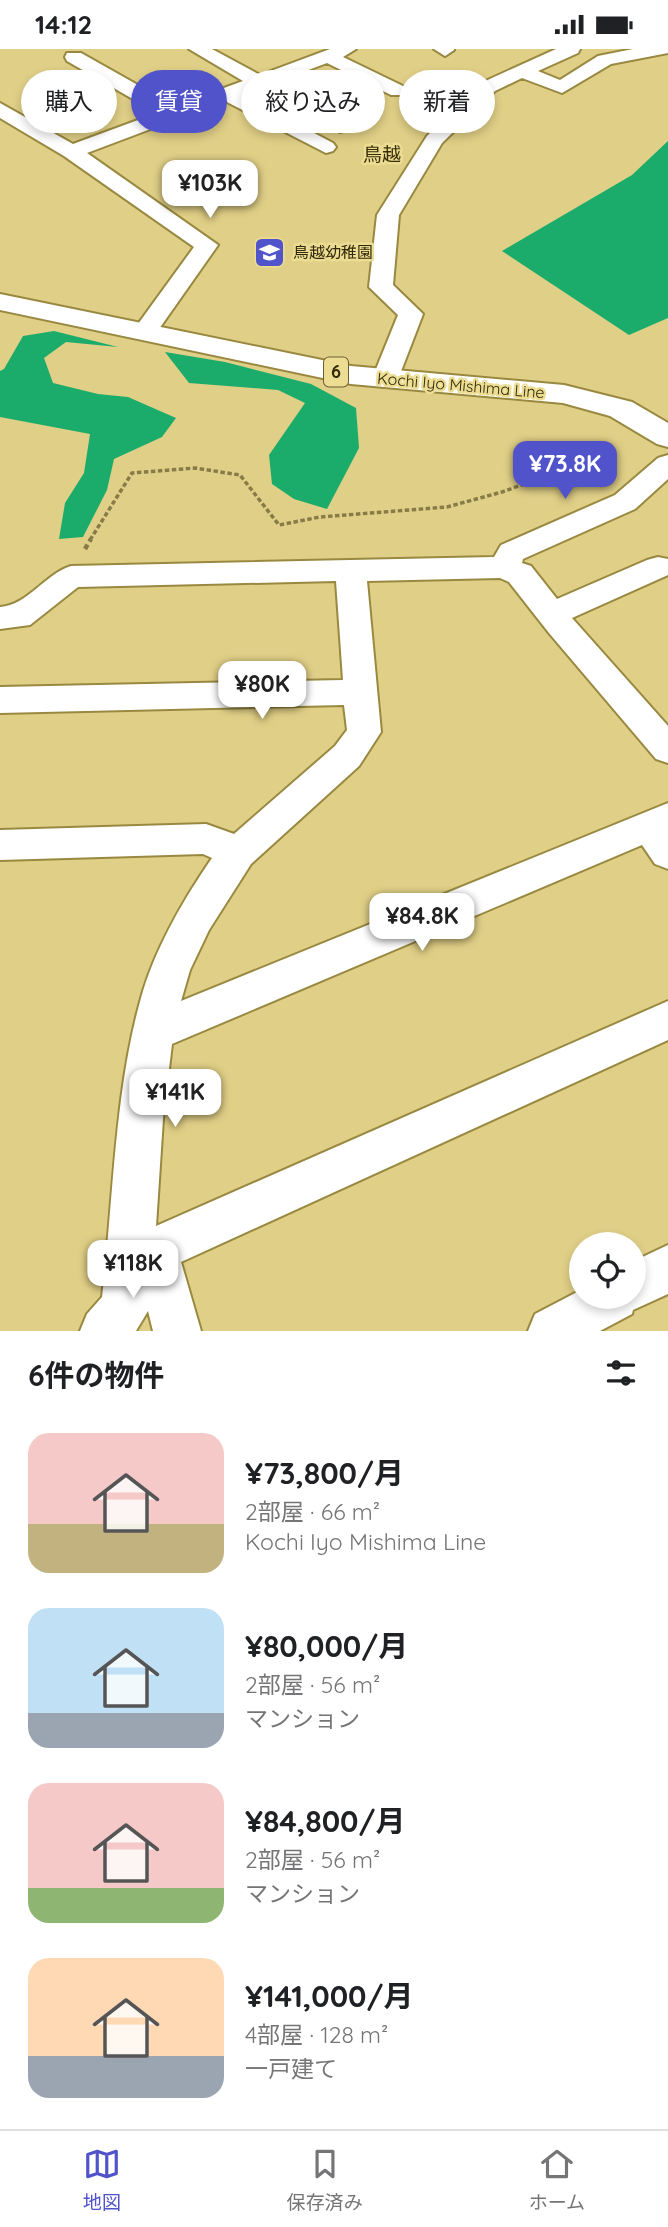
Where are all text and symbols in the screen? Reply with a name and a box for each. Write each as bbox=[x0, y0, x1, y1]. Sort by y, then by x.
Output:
text: 14:12 bbox=[35, 8, 92, 41]
chip: 購入 bbox=[21, 70, 117, 133]
chip: 賃貸 bbox=[131, 70, 227, 133]
chip: 絞り込み bbox=[241, 70, 385, 133]
chip: 新着 bbox=[399, 70, 495, 133]
district label: 鳥越 bbox=[363, 142, 401, 166]
pin: ¥103K bbox=[161, 160, 259, 220]
text: ¥103K bbox=[178, 168, 242, 197]
school or university icon: 鳥越幼稚園 bbox=[253, 235, 287, 269]
place label: 鳥越幼稚園 bbox=[293, 242, 373, 262]
road number: 6 bbox=[324, 358, 348, 387]
street label: Kochi Iyo Mishima Line bbox=[377, 368, 545, 402]
pin: ¥73.8K bbox=[508, 441, 622, 501]
text: ¥73.8K bbox=[529, 449, 601, 478]
pin: ¥80K bbox=[221, 661, 303, 721]
text: ¥80K bbox=[234, 669, 290, 698]
pin: ¥84.8K bbox=[365, 893, 479, 953]
text: ¥84.8K bbox=[385, 901, 459, 930]
pin: ¥141K bbox=[126, 1069, 224, 1129]
text: ¥141K bbox=[145, 1077, 205, 1106]
map controls bbox=[569, 1232, 646, 1309]
button: locate bbox=[569, 1232, 646, 1309]
pin: ¥118K bbox=[84, 1241, 182, 1300]
text: ¥118K bbox=[103, 1248, 163, 1277]
icon: filters bbox=[602, 1354, 640, 1392]
text: 6件の物件 bbox=[28, 1356, 165, 1394]
text: ¥73,800/月 bbox=[245, 1454, 404, 1492]
icon: home bbox=[84, 1461, 168, 1545]
text: 2部屋 · 66 m² bbox=[245, 1497, 380, 1526]
text: Kochi Iyo Mishima Line bbox=[245, 1527, 486, 1556]
text: ¥80,000/月 bbox=[245, 1627, 408, 1665]
icon: home bbox=[84, 1636, 168, 1720]
text: 2部屋 · 56 m² bbox=[245, 1670, 380, 1699]
text: マンション bbox=[245, 1704, 360, 1733]
text: ¥84,800/月 bbox=[245, 1802, 406, 1840]
icon: home bbox=[84, 1811, 168, 1895]
text: 2部屋 · 56 m² bbox=[245, 1845, 380, 1874]
text: マンション bbox=[245, 1879, 360, 1908]
text: ¥141,000/月 bbox=[245, 1977, 414, 2015]
icon: home bbox=[84, 1986, 168, 2070]
text: 4部屋 · 128 m² bbox=[245, 2020, 388, 2049]
text: 一戸建て bbox=[245, 2054, 337, 2083]
tab: 地図 bbox=[83, 2145, 121, 2214]
tab: 保存済み bbox=[287, 2145, 363, 2214]
tab: ホーム bbox=[529, 2145, 585, 2214]

